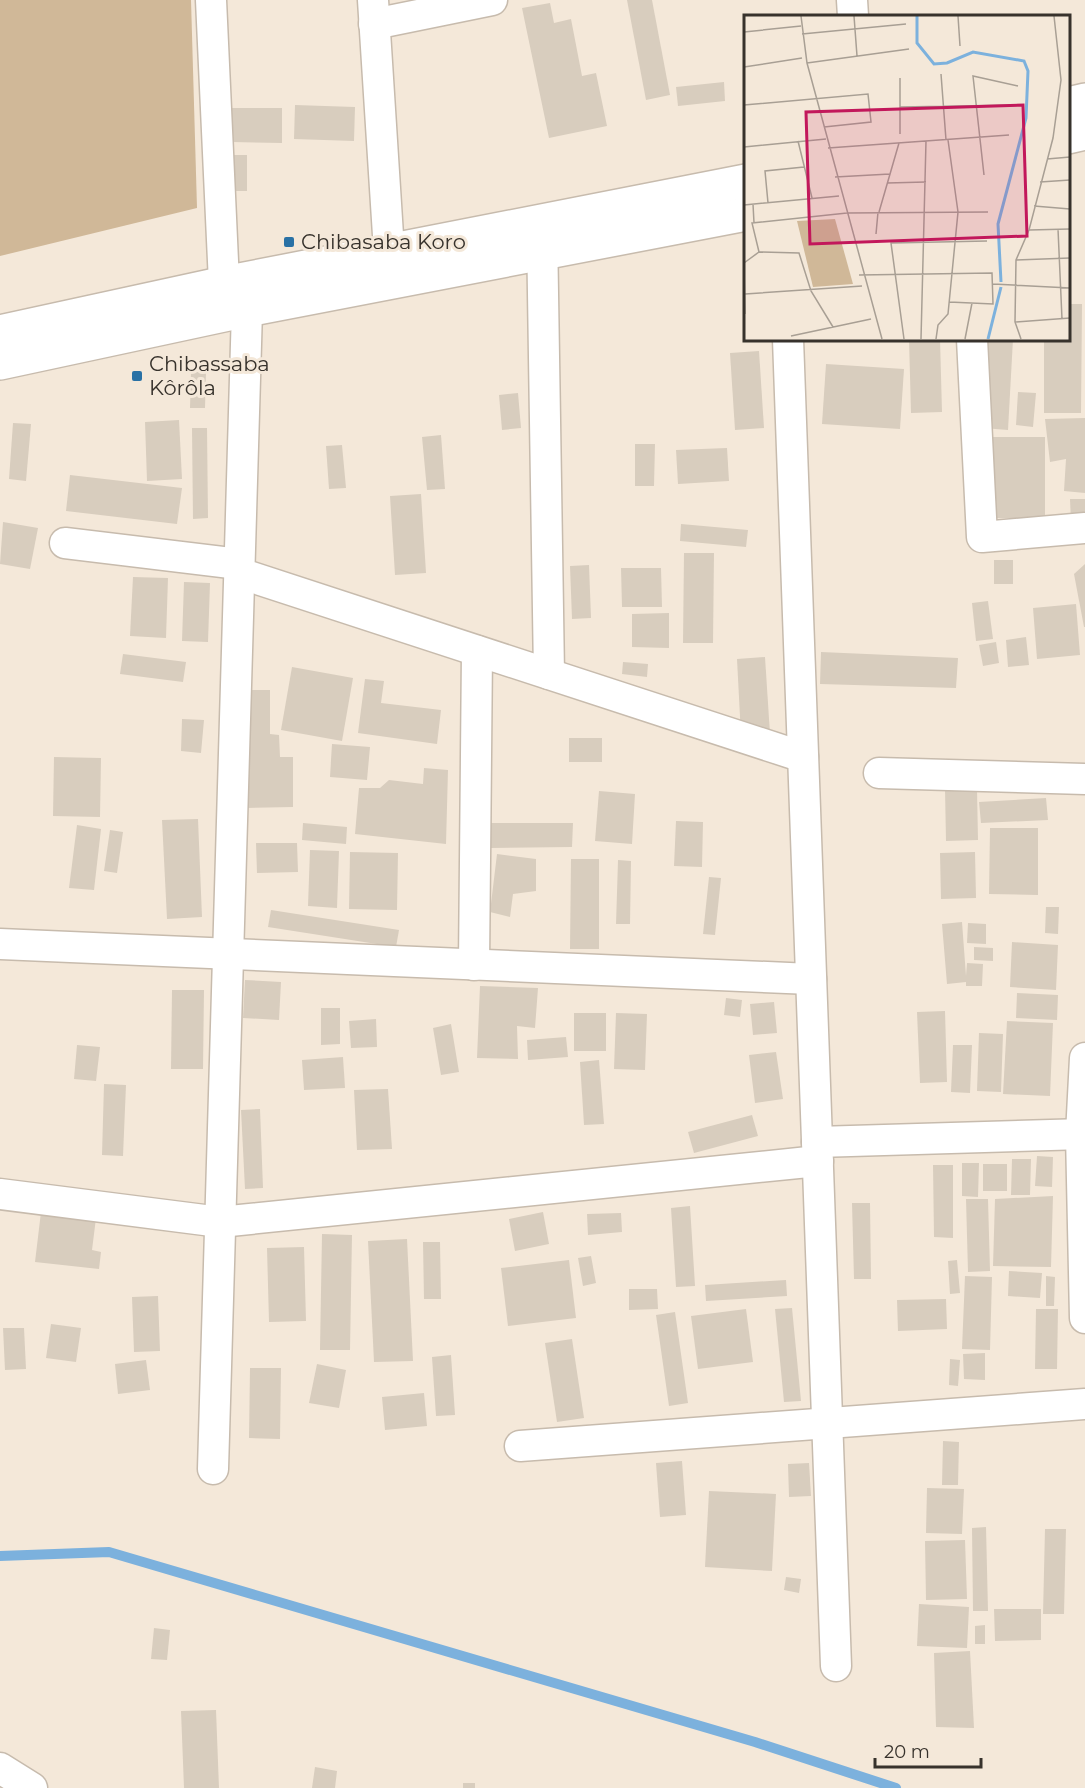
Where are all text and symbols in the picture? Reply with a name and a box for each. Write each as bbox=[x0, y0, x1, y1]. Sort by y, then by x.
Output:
inset map bbox=[744, 15, 1070, 340]
place label: Chibasaba Koro bbox=[301, 229, 466, 254]
marker: Chibasaba Koro bbox=[282, 235, 296, 249]
place label: Chibassaba Kôrôla bbox=[149, 351, 270, 400]
marker: Chibassaba Kôrôla bbox=[130, 369, 144, 383]
scale bar bbox=[875, 1731, 982, 1769]
text: 20 m bbox=[884, 1741, 930, 1763]

